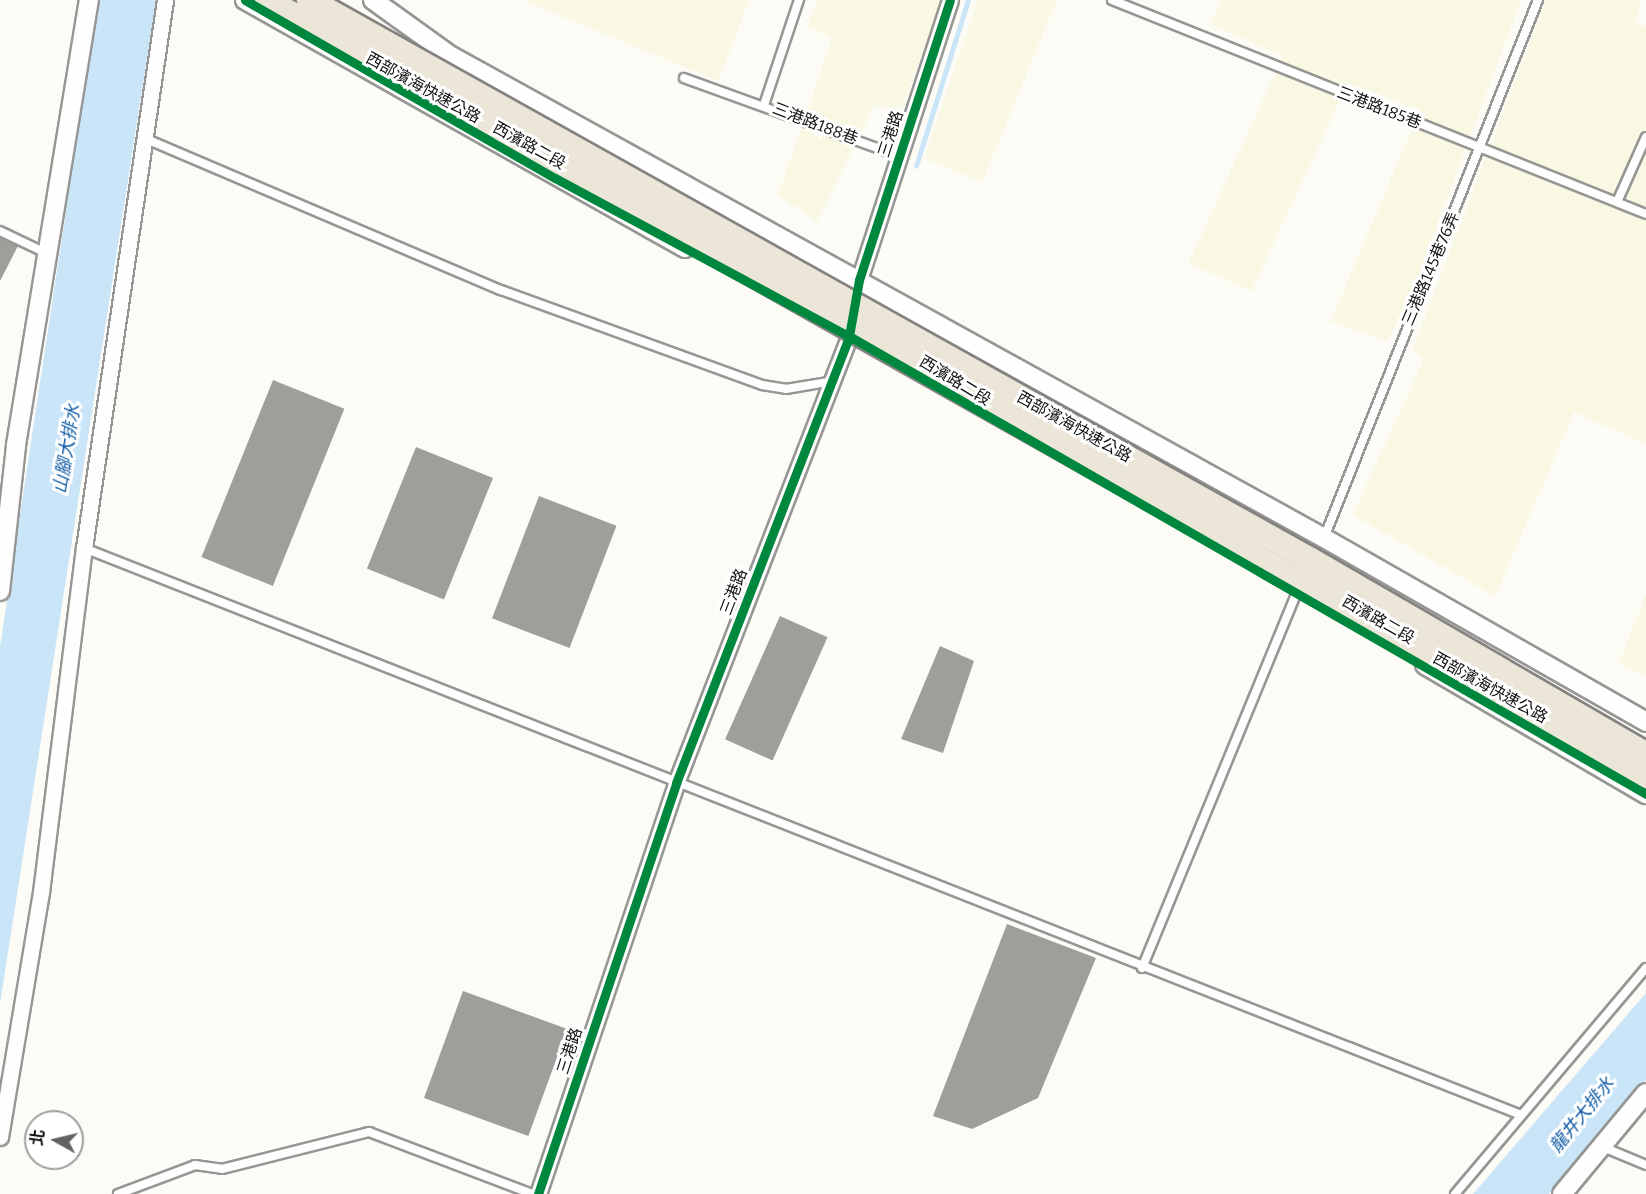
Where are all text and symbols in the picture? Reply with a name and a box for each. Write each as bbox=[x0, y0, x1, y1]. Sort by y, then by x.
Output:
street label: 西部濱海快速公路 bbox=[362, 49, 484, 127]
street label: 三港路185巷 bbox=[1334, 83, 1424, 133]
street label: 三港路188巷 bbox=[770, 99, 860, 149]
street label: 三港路 bbox=[874, 108, 908, 160]
street label: 西濱路二段 bbox=[489, 118, 569, 174]
street label: 三港路145巷76弄 bbox=[1398, 209, 1464, 329]
street label: 西濱路二段 bbox=[916, 352, 994, 410]
street label: 西部濱海快速公路 bbox=[1013, 388, 1135, 466]
water label: 山腳大排水 bbox=[49, 403, 85, 495]
street label: 三港路 bbox=[716, 566, 752, 618]
street label: 西濱路二段 bbox=[1339, 592, 1417, 648]
street label: 西部濱海快速公路 bbox=[1429, 649, 1551, 727]
street label: 三港路 bbox=[553, 1025, 587, 1077]
water label: 龍井大排水 bbox=[1545, 1073, 1619, 1157]
north arrow bbox=[24, 1110, 84, 1170]
text: 北 bbox=[27, 1128, 48, 1147]

